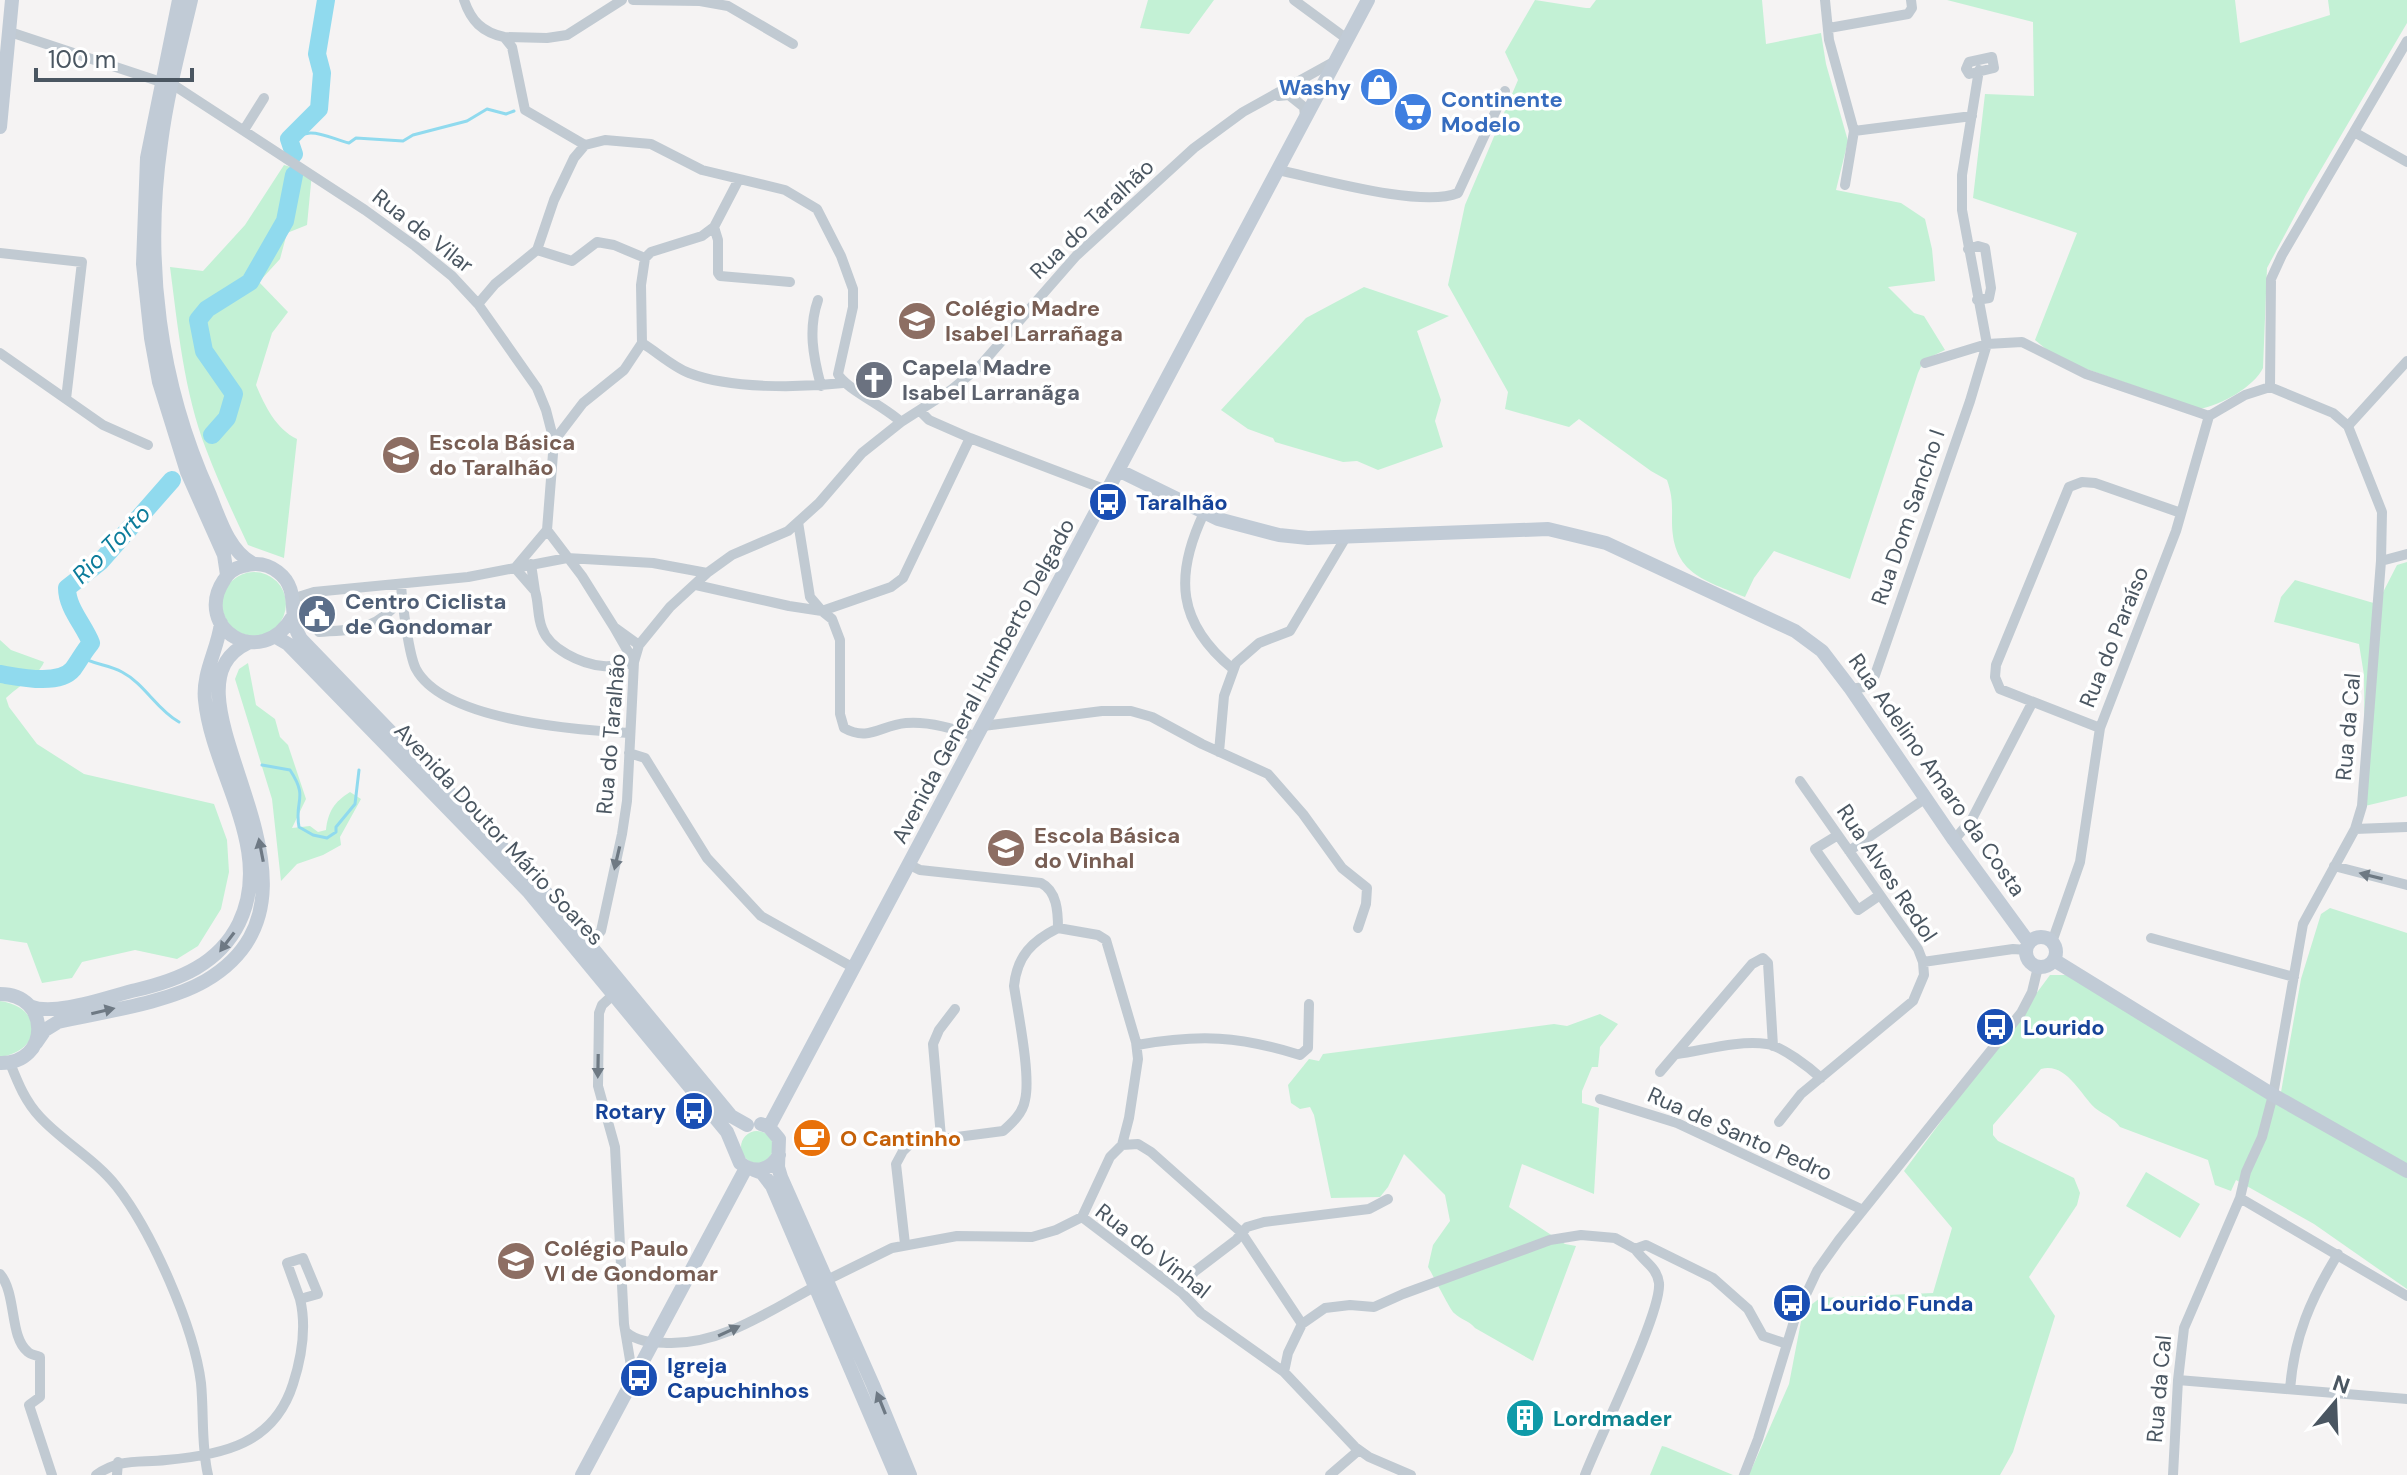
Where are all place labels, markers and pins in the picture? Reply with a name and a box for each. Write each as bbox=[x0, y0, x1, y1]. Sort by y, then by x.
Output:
shop icon: Washy bbox=[1358, 66, 1400, 108]
place label: Washy bbox=[1279, 73, 1351, 102]
place label: Continente Modelo bbox=[1441, 85, 1563, 139]
supermarket icon: Continente Modelo bbox=[1392, 91, 1434, 133]
place label: Colégio Madre Isabel Larrañaga bbox=[945, 294, 1123, 348]
school or university icon: Colégio Madre Isabel Larrañaga bbox=[896, 300, 938, 342]
place label: Capela Madre Isabel Larranãga bbox=[902, 353, 1080, 407]
church icon: Capela Madre Isabel Larranãga bbox=[853, 359, 895, 401]
place label: Escola Básica do Taralhão bbox=[429, 428, 575, 482]
school or university icon: Escola Básica do Taralhão bbox=[380, 434, 422, 476]
bus stop icon: Taralhão bbox=[1087, 481, 1129, 523]
place label: Taralhão bbox=[1136, 488, 1228, 517]
place label: Centro Ciclista de Gondomar bbox=[345, 587, 506, 641]
public building icon: Centro Ciclista de Gondomar bbox=[296, 593, 338, 635]
place label: Escola Básica do Vinhal bbox=[1034, 821, 1180, 875]
school or university icon: Escola Básica do Vinhal bbox=[985, 827, 1027, 869]
bus stop icon: Lourido bbox=[1974, 1006, 2016, 1048]
place label: Lourido bbox=[2023, 1013, 2105, 1042]
bus stop icon: Rotary bbox=[673, 1090, 715, 1132]
place label: Rotary bbox=[595, 1097, 666, 1126]
cafe icon: O Cantinho bbox=[791, 1117, 833, 1159]
place label: O Cantinho bbox=[840, 1124, 961, 1153]
place label: Colégio Paulo VI de Gondomar bbox=[544, 1234, 718, 1288]
school or university icon: Colégio Paulo VI de Gondomar bbox=[495, 1240, 537, 1282]
bus stop icon: Lourido Funda bbox=[1771, 1282, 1813, 1324]
place label: Lourido Funda bbox=[1820, 1289, 1973, 1318]
place label: Igreja Capuchinhos bbox=[667, 1351, 809, 1405]
bus stop icon: Igreja Capuchinhos bbox=[618, 1357, 660, 1399]
building icon: Lordmader bbox=[1504, 1397, 1546, 1439]
place label: Lordmader bbox=[1553, 1404, 1672, 1433]

